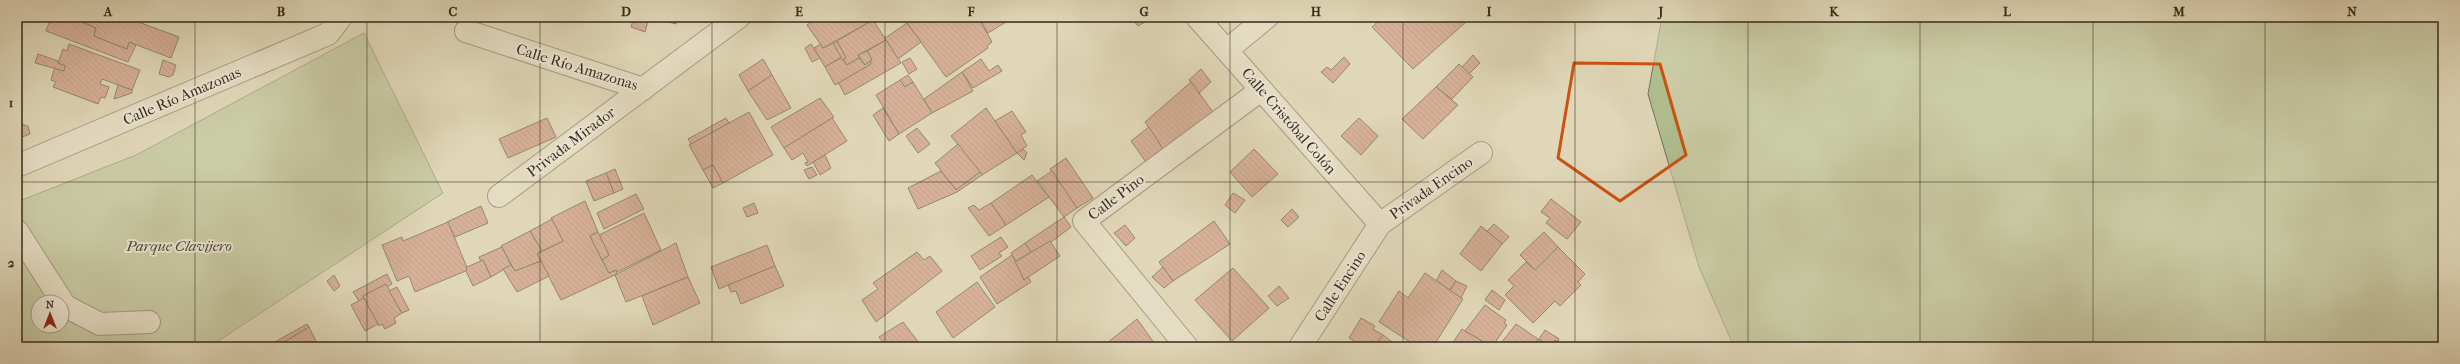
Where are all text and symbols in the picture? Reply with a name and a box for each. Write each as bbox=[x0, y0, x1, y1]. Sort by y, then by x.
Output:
text: A bbox=[103, 4, 113, 19]
text: B bbox=[277, 4, 286, 19]
text: C bbox=[449, 4, 458, 19]
text: D bbox=[621, 4, 631, 19]
text: E bbox=[795, 4, 803, 19]
text: F bbox=[967, 4, 975, 19]
text: G bbox=[1139, 4, 1149, 19]
text: H bbox=[1311, 4, 1322, 19]
text: I bbox=[1486, 4, 1492, 19]
text: J bbox=[1657, 4, 1664, 20]
text: K bbox=[1829, 4, 1840, 19]
text: L bbox=[2003, 4, 2012, 19]
text: M bbox=[2172, 4, 2185, 19]
text: N bbox=[2347, 4, 2357, 19]
street label: Calle Río Amazonas bbox=[514, 40, 640, 94]
street label: Calle Río Amazonas bbox=[120, 63, 244, 129]
street label: Calle Cristóbal Colón bbox=[1238, 64, 1340, 178]
text: 1 bbox=[9, 95, 14, 110]
street label: Privada Mirador bbox=[523, 103, 619, 181]
street label: Privada Encino bbox=[1386, 153, 1476, 223]
street label: Calle Pino bbox=[1084, 170, 1148, 224]
park label: Parque Clavijero bbox=[125, 237, 232, 255]
street label: Calle Encino bbox=[1310, 247, 1370, 325]
text: 2 bbox=[8, 255, 15, 270]
north arrow bbox=[30, 294, 70, 334]
text: N bbox=[46, 298, 55, 311]

